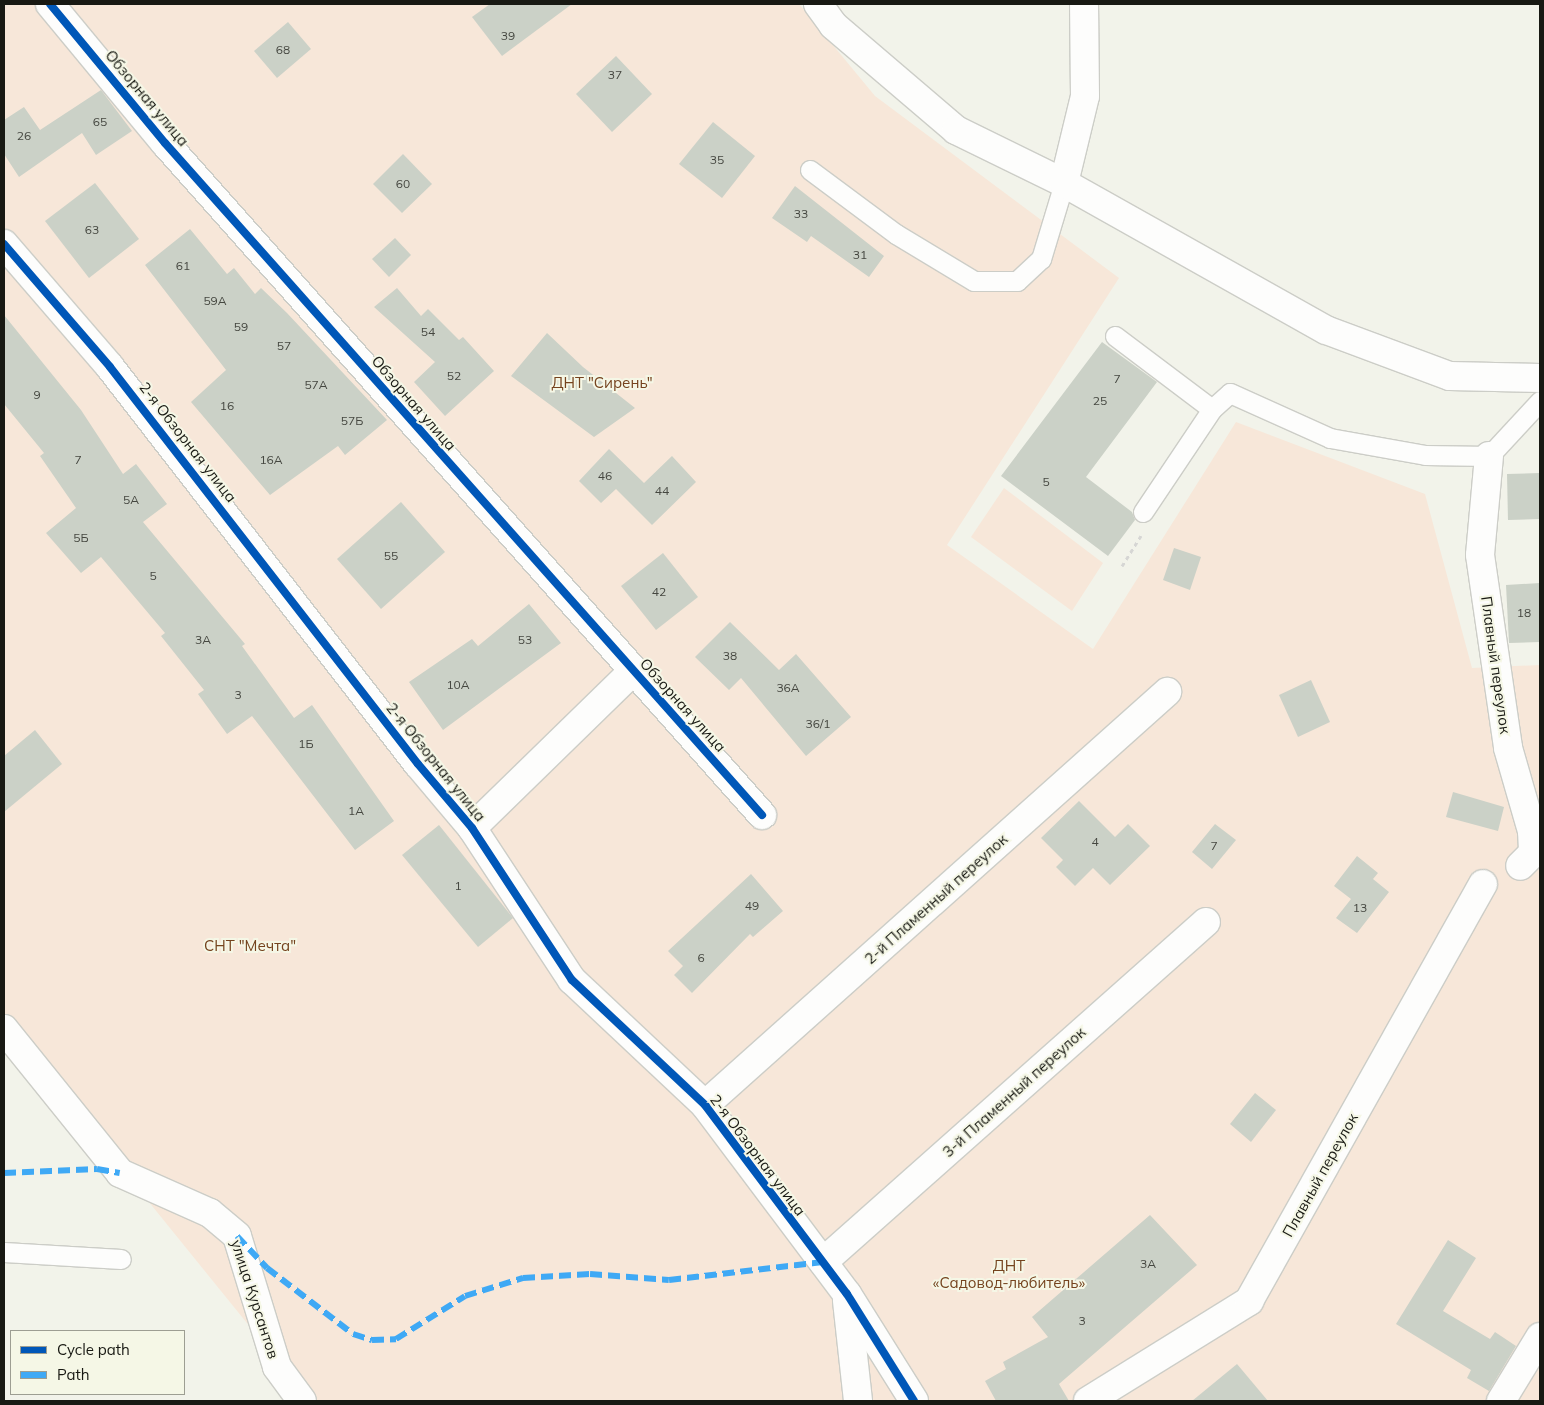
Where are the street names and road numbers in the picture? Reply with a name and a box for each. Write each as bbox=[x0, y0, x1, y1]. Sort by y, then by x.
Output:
street label: Обзорная улица bbox=[102, 46, 192, 150]
street label: Обзорная улица bbox=[368, 352, 460, 454]
street label: 2-я Обзорная улица bbox=[136, 378, 240, 506]
street label: Плавный переулок bbox=[1477, 595, 1515, 735]
street label: Обзорная улица bbox=[636, 654, 730, 756]
street label: 2-я Обзорная улица bbox=[383, 699, 489, 825]
street label: 2-й Пламенный переулок bbox=[861, 830, 1011, 968]
street label: 3-й Пламенный переулок bbox=[939, 1023, 1089, 1161]
street label: 2-я Обзорная улица bbox=[706, 1091, 810, 1219]
street label: Плавный переулок bbox=[1279, 1110, 1361, 1240]
street label: улица Курсантов bbox=[227, 1237, 283, 1361]

